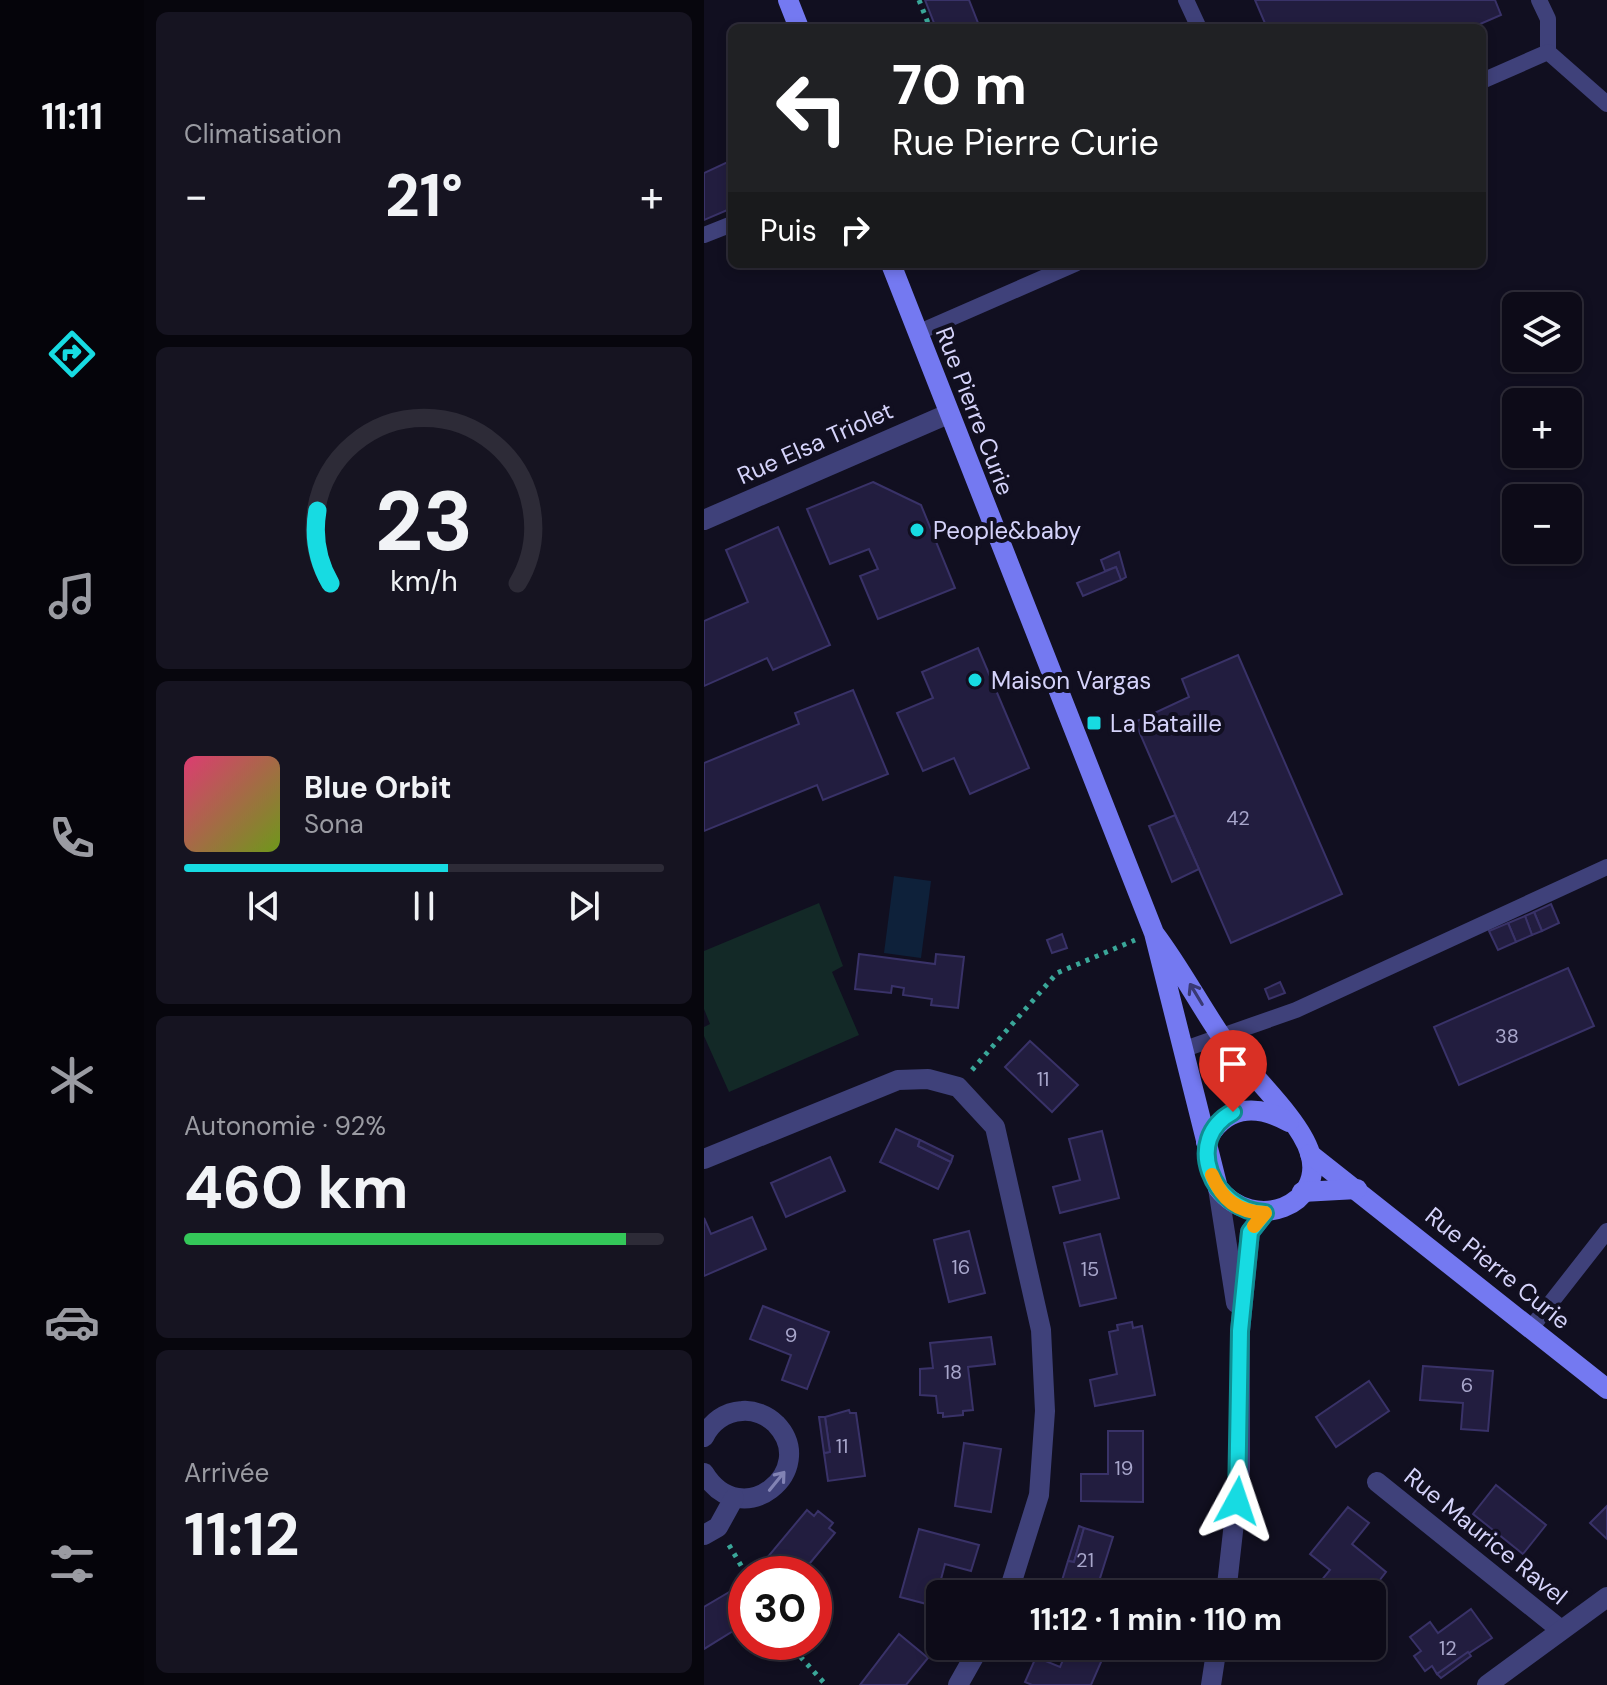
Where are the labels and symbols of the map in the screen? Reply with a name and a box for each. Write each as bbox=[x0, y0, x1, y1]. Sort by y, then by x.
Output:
street label: Rue Pierre Curie bbox=[929, 322, 1021, 500]
street label: Rue Elsa Triolet bbox=[732, 395, 898, 491]
place label: People&baby bbox=[933, 515, 1081, 546]
marker: People&baby bbox=[908, 521, 926, 539]
place label: Maison Vargas bbox=[991, 665, 1151, 696]
marker: Maison Vargas bbox=[966, 671, 984, 689]
place label: La Bataille bbox=[1110, 708, 1222, 739]
marker: La Bataille bbox=[1085, 714, 1103, 732]
house number: 42 bbox=[1226, 805, 1250, 831]
one-way arrow bbox=[1187, 983, 1203, 1006]
house number: 38 bbox=[1495, 1023, 1519, 1049]
pin bbox=[1199, 1030, 1267, 1112]
house number: 11 bbox=[1037, 1066, 1049, 1092]
street label: Rue Pierre Curie bbox=[1419, 1200, 1577, 1336]
house number: 16 bbox=[952, 1254, 970, 1280]
house number: 15 bbox=[1081, 1256, 1099, 1282]
house number: 9 bbox=[785, 1322, 797, 1348]
house number: 18 bbox=[944, 1359, 962, 1385]
house number: 6 bbox=[1461, 1372, 1473, 1398]
house number: 11 bbox=[836, 1433, 848, 1459]
house number: 19 bbox=[1115, 1455, 1133, 1481]
position arrow bbox=[1195, 1459, 1279, 1543]
street label: Rue Maurice Ravel bbox=[1398, 1461, 1574, 1611]
one-way arrow bbox=[768, 1471, 785, 1492]
house number: 21 bbox=[1076, 1547, 1094, 1573]
speed limit sign: 30 bbox=[728, 1556, 832, 1660]
house number: 12 bbox=[1439, 1635, 1457, 1661]

